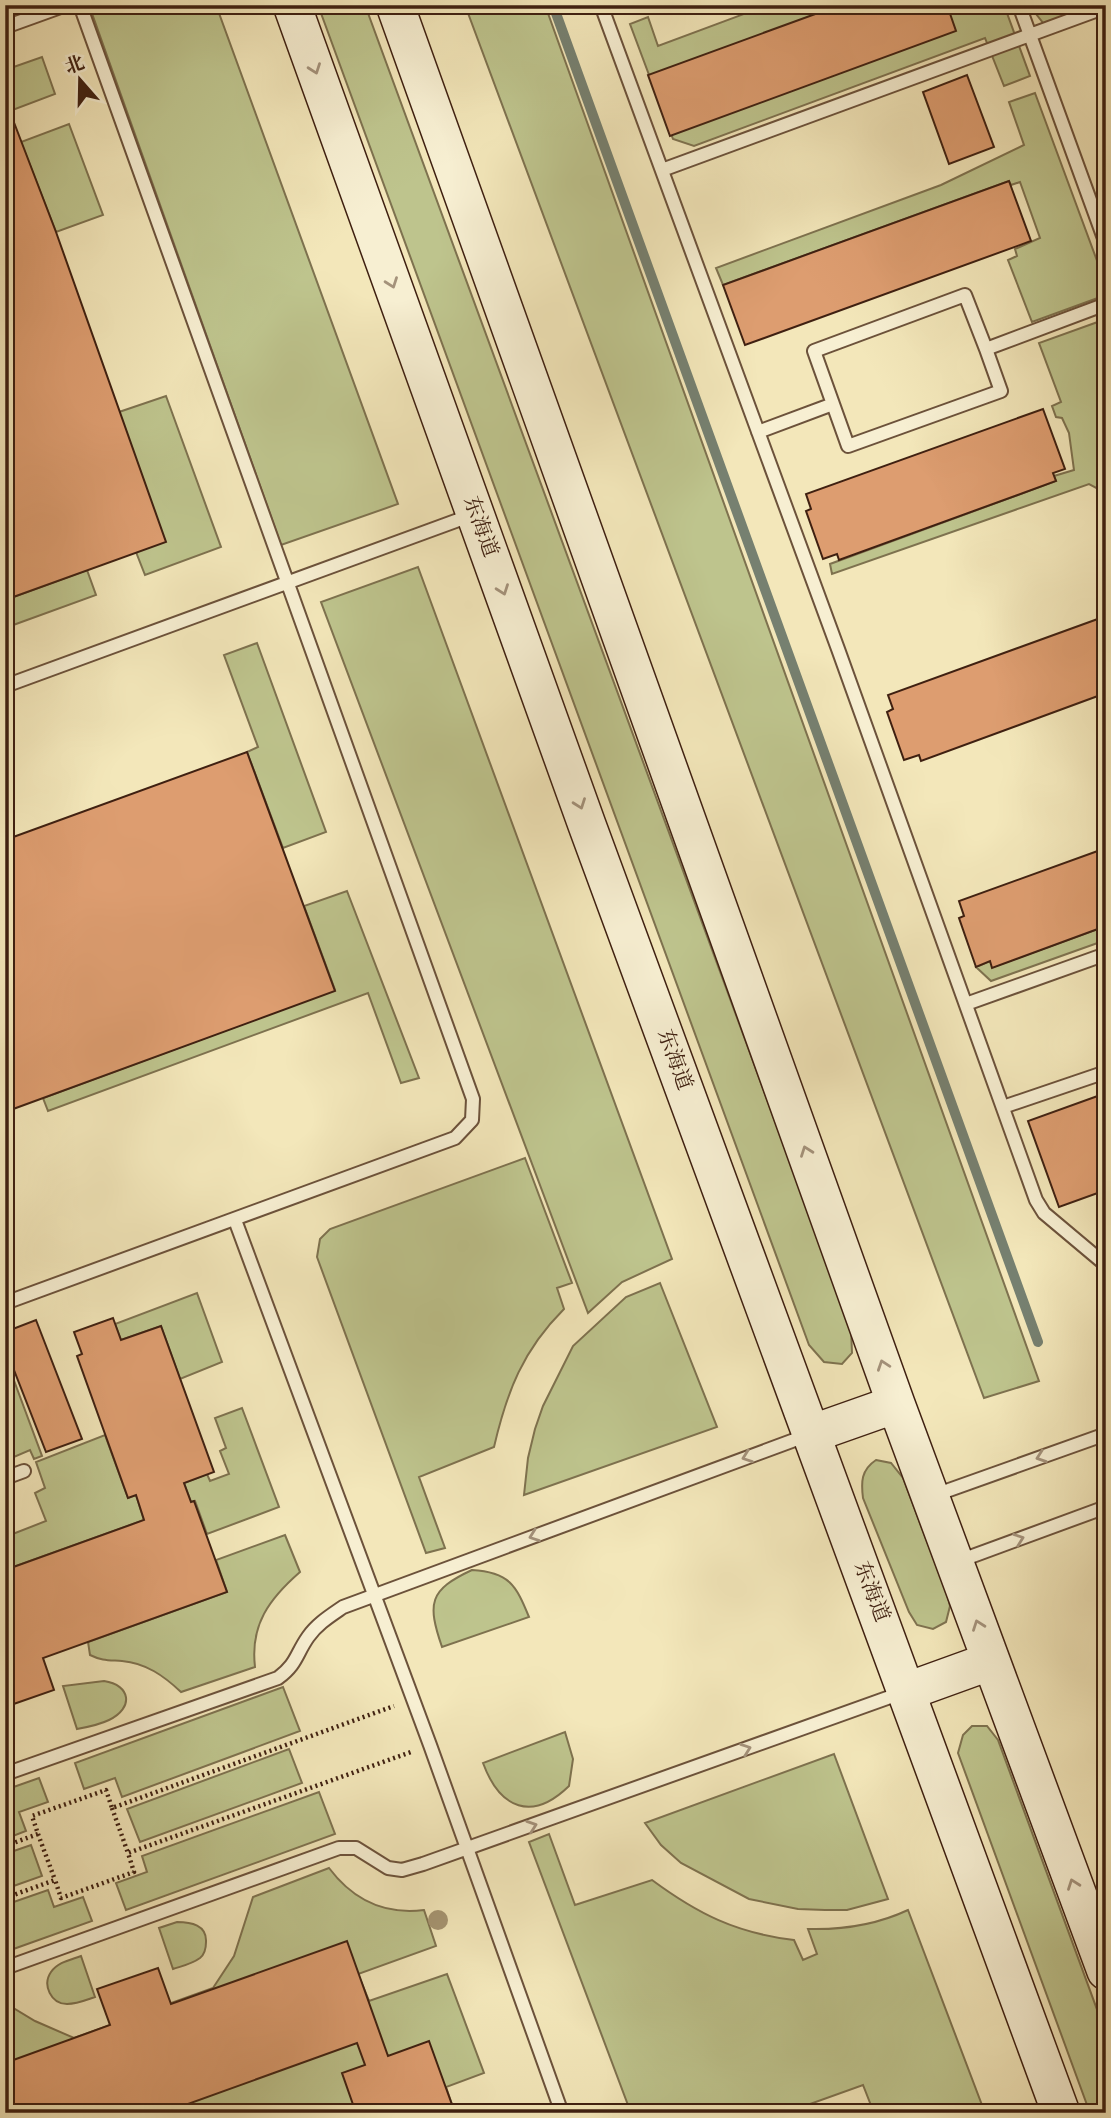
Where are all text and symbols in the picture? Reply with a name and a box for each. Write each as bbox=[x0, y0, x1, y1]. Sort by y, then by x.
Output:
north arrow bbox=[46, 46, 116, 116]
text: 北 bbox=[62, 51, 88, 80]
one-way arrow bbox=[307, 63, 321, 75]
one-way arrow bbox=[384, 277, 398, 289]
street label: 东海道 bbox=[457, 493, 503, 561]
one-way arrow bbox=[495, 583, 509, 595]
one-way arrow bbox=[572, 797, 586, 809]
street label: 东海道 bbox=[651, 1026, 697, 1094]
one-way arrow bbox=[800, 1145, 814, 1157]
one-way arrow bbox=[877, 1360, 891, 1372]
one-way arrow bbox=[742, 1449, 754, 1463]
one-way arrow bbox=[1036, 1449, 1048, 1463]
one-way arrow bbox=[529, 1528, 541, 1542]
one-way arrow bbox=[1013, 1533, 1025, 1547]
street label: 东海道 bbox=[847, 1558, 895, 1626]
one-way arrow bbox=[972, 1619, 986, 1631]
one-way arrow bbox=[739, 1743, 752, 1757]
one-way arrow bbox=[525, 1820, 537, 1834]
one-way arrow bbox=[1068, 1879, 1082, 1891]

